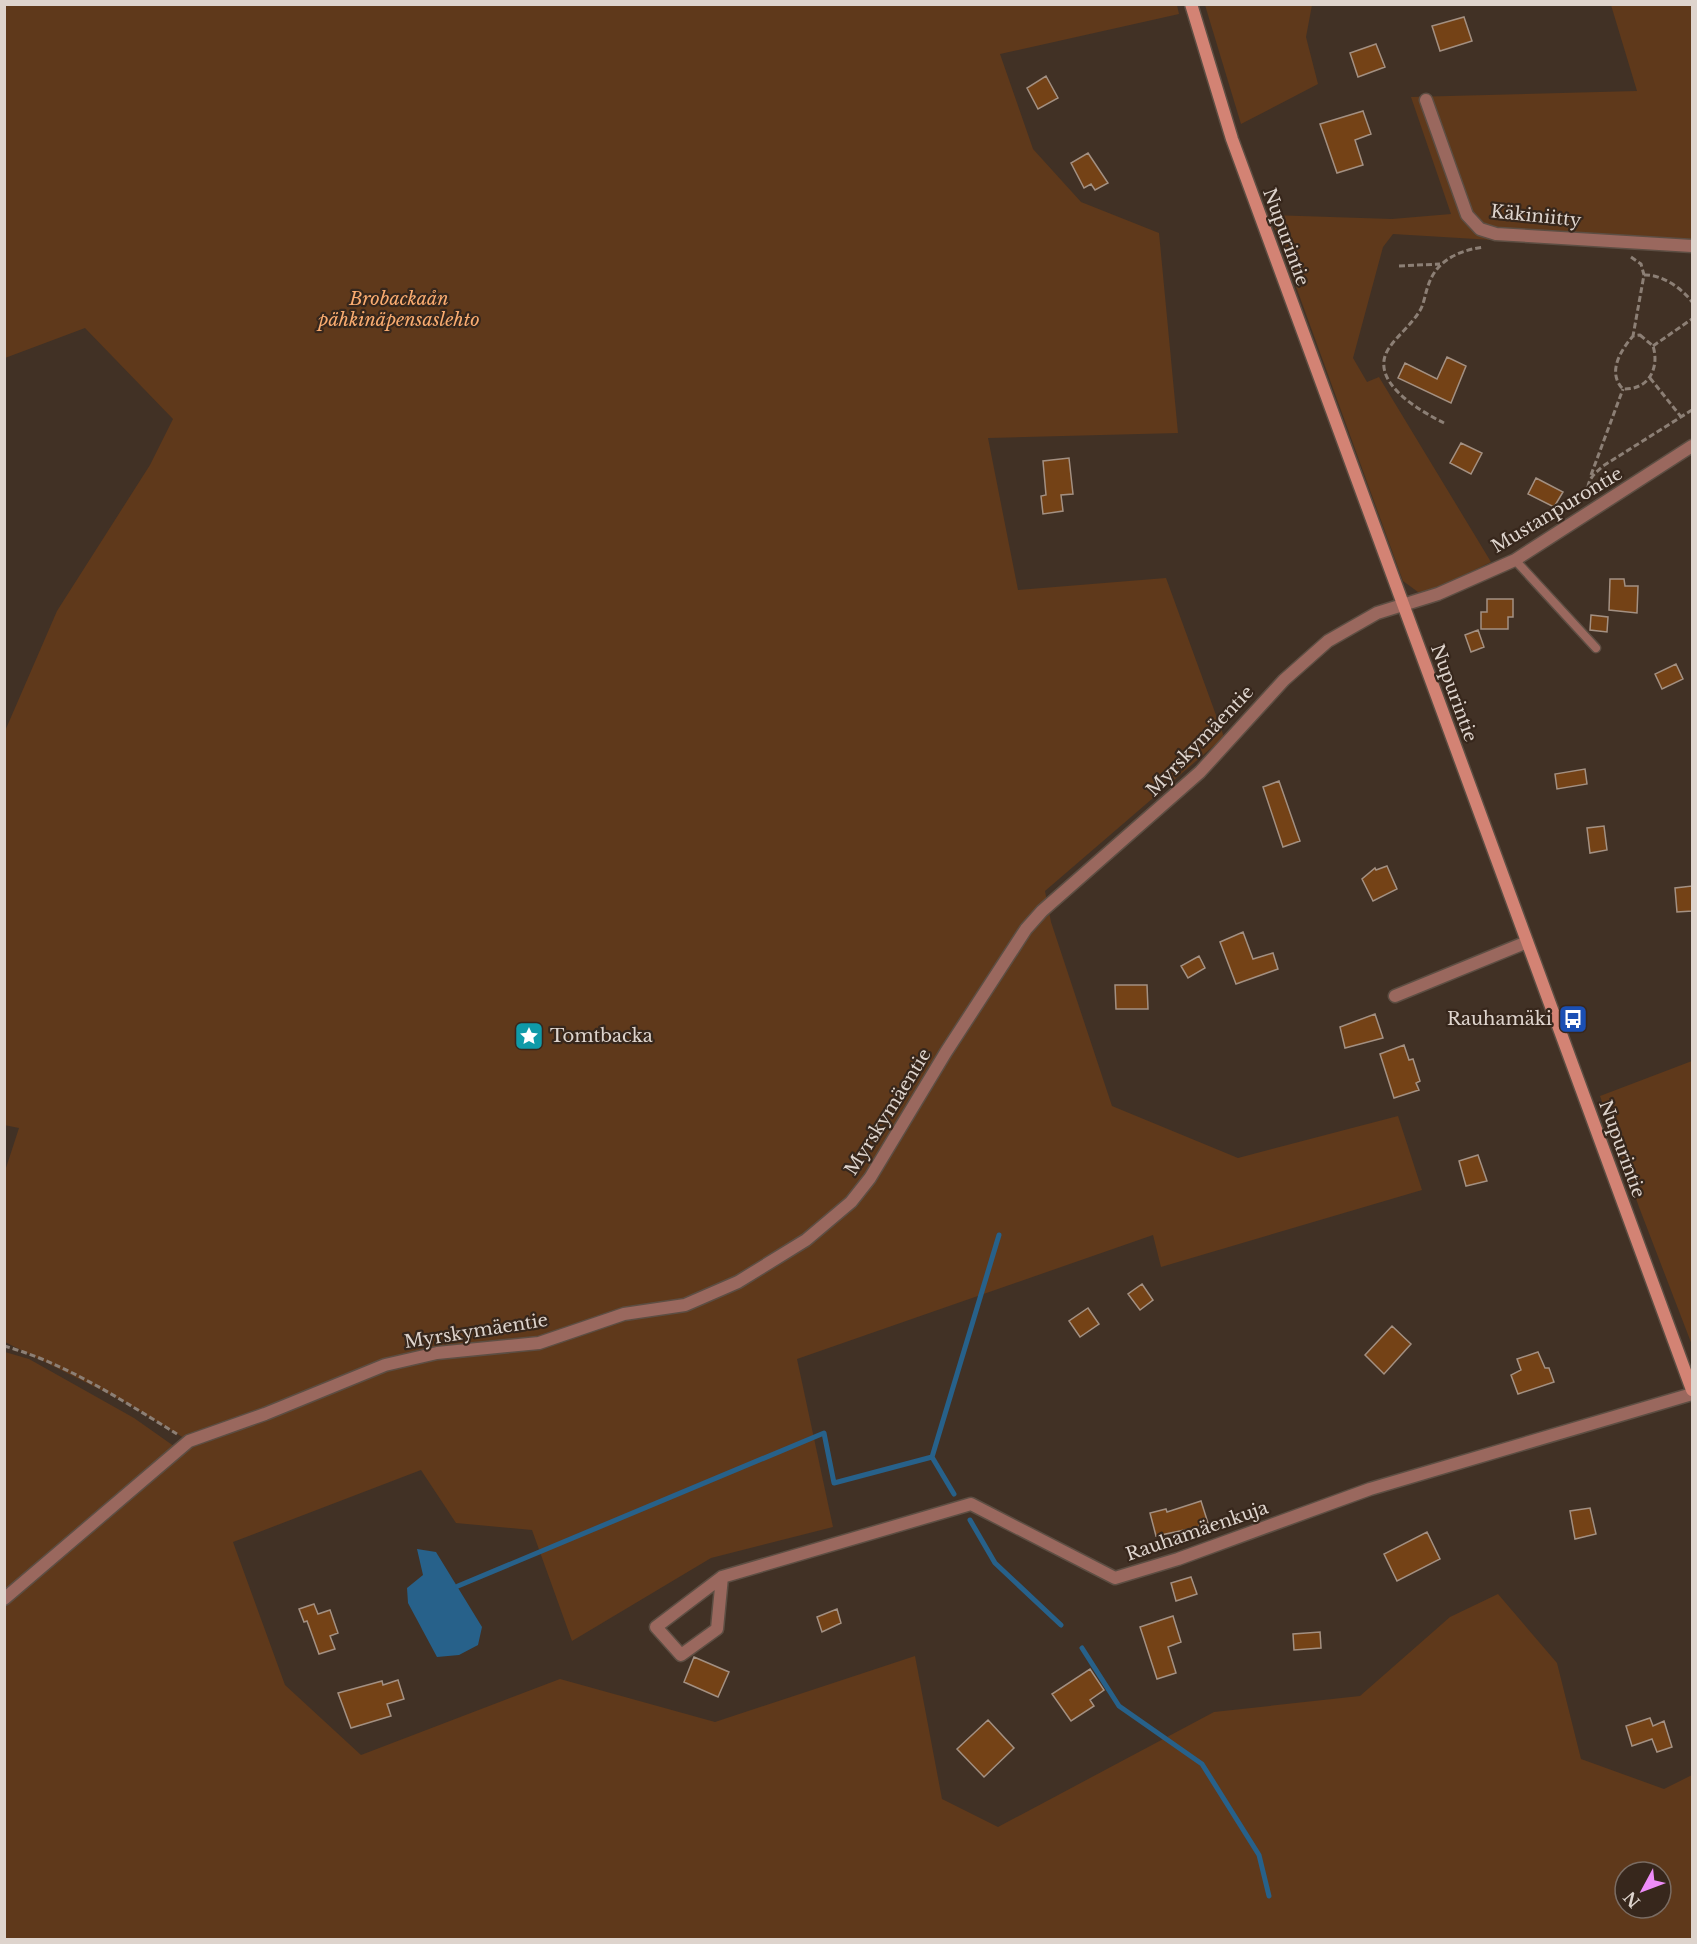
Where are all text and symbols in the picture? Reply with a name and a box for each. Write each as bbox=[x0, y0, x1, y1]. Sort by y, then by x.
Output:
street label: Nupurintie bbox=[1258, 185, 1314, 289]
street label: Käkiniitty bbox=[1490, 200, 1583, 232]
park label: Brobackaån pähkinäpensaslehto bbox=[316, 288, 480, 331]
street label: Mustanpurontie bbox=[1488, 462, 1626, 558]
street label: Nupurintie bbox=[1426, 641, 1482, 745]
street label: Myrskymäentie bbox=[1142, 681, 1258, 801]
bus stop icon: Rauhamäki bbox=[1557, 1003, 1589, 1035]
place label: Rauhamäki bbox=[1447, 1008, 1552, 1030]
place icon: Tomtbacka bbox=[513, 1020, 545, 1052]
place label: Tomtbacka bbox=[550, 1025, 653, 1047]
street label: Myrskymäentie bbox=[840, 1045, 936, 1179]
street label: Nupurintie bbox=[1594, 1097, 1650, 1201]
street label: Myrskymäentie bbox=[403, 1309, 549, 1353]
street label: Rauhamäenkuja bbox=[1123, 1496, 1271, 1566]
north arrow bbox=[1613, 1860, 1673, 1920]
text: N bbox=[1619, 1888, 1644, 1912]

